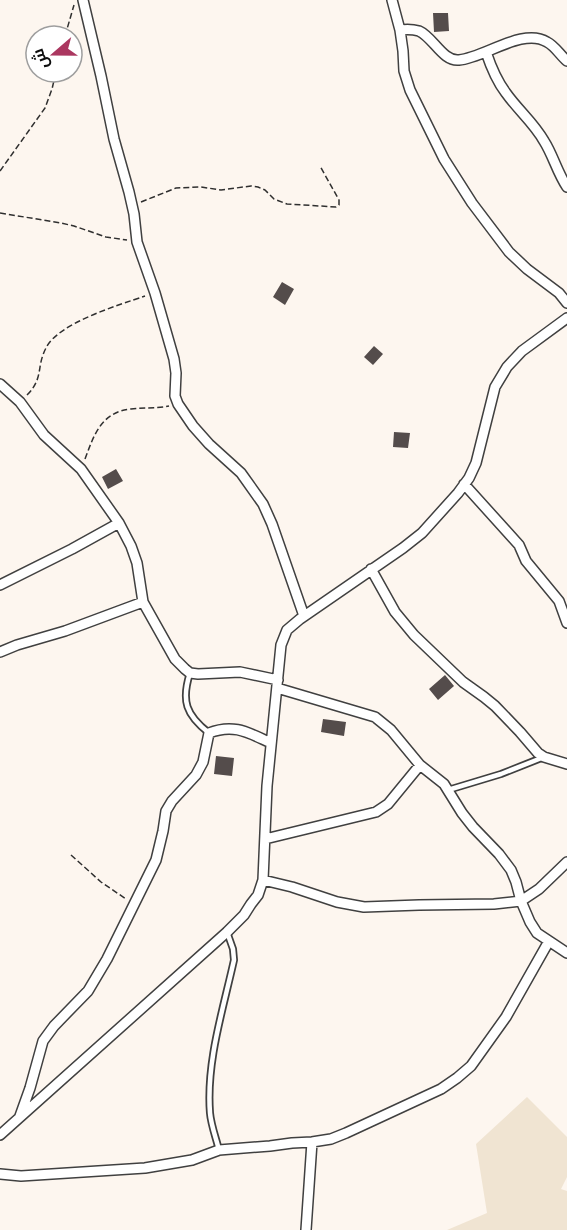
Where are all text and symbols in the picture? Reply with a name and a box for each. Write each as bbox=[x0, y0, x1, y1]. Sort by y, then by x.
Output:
north arrow bbox=[24, 24, 84, 84]
text: ش bbox=[26, 46, 54, 73]

